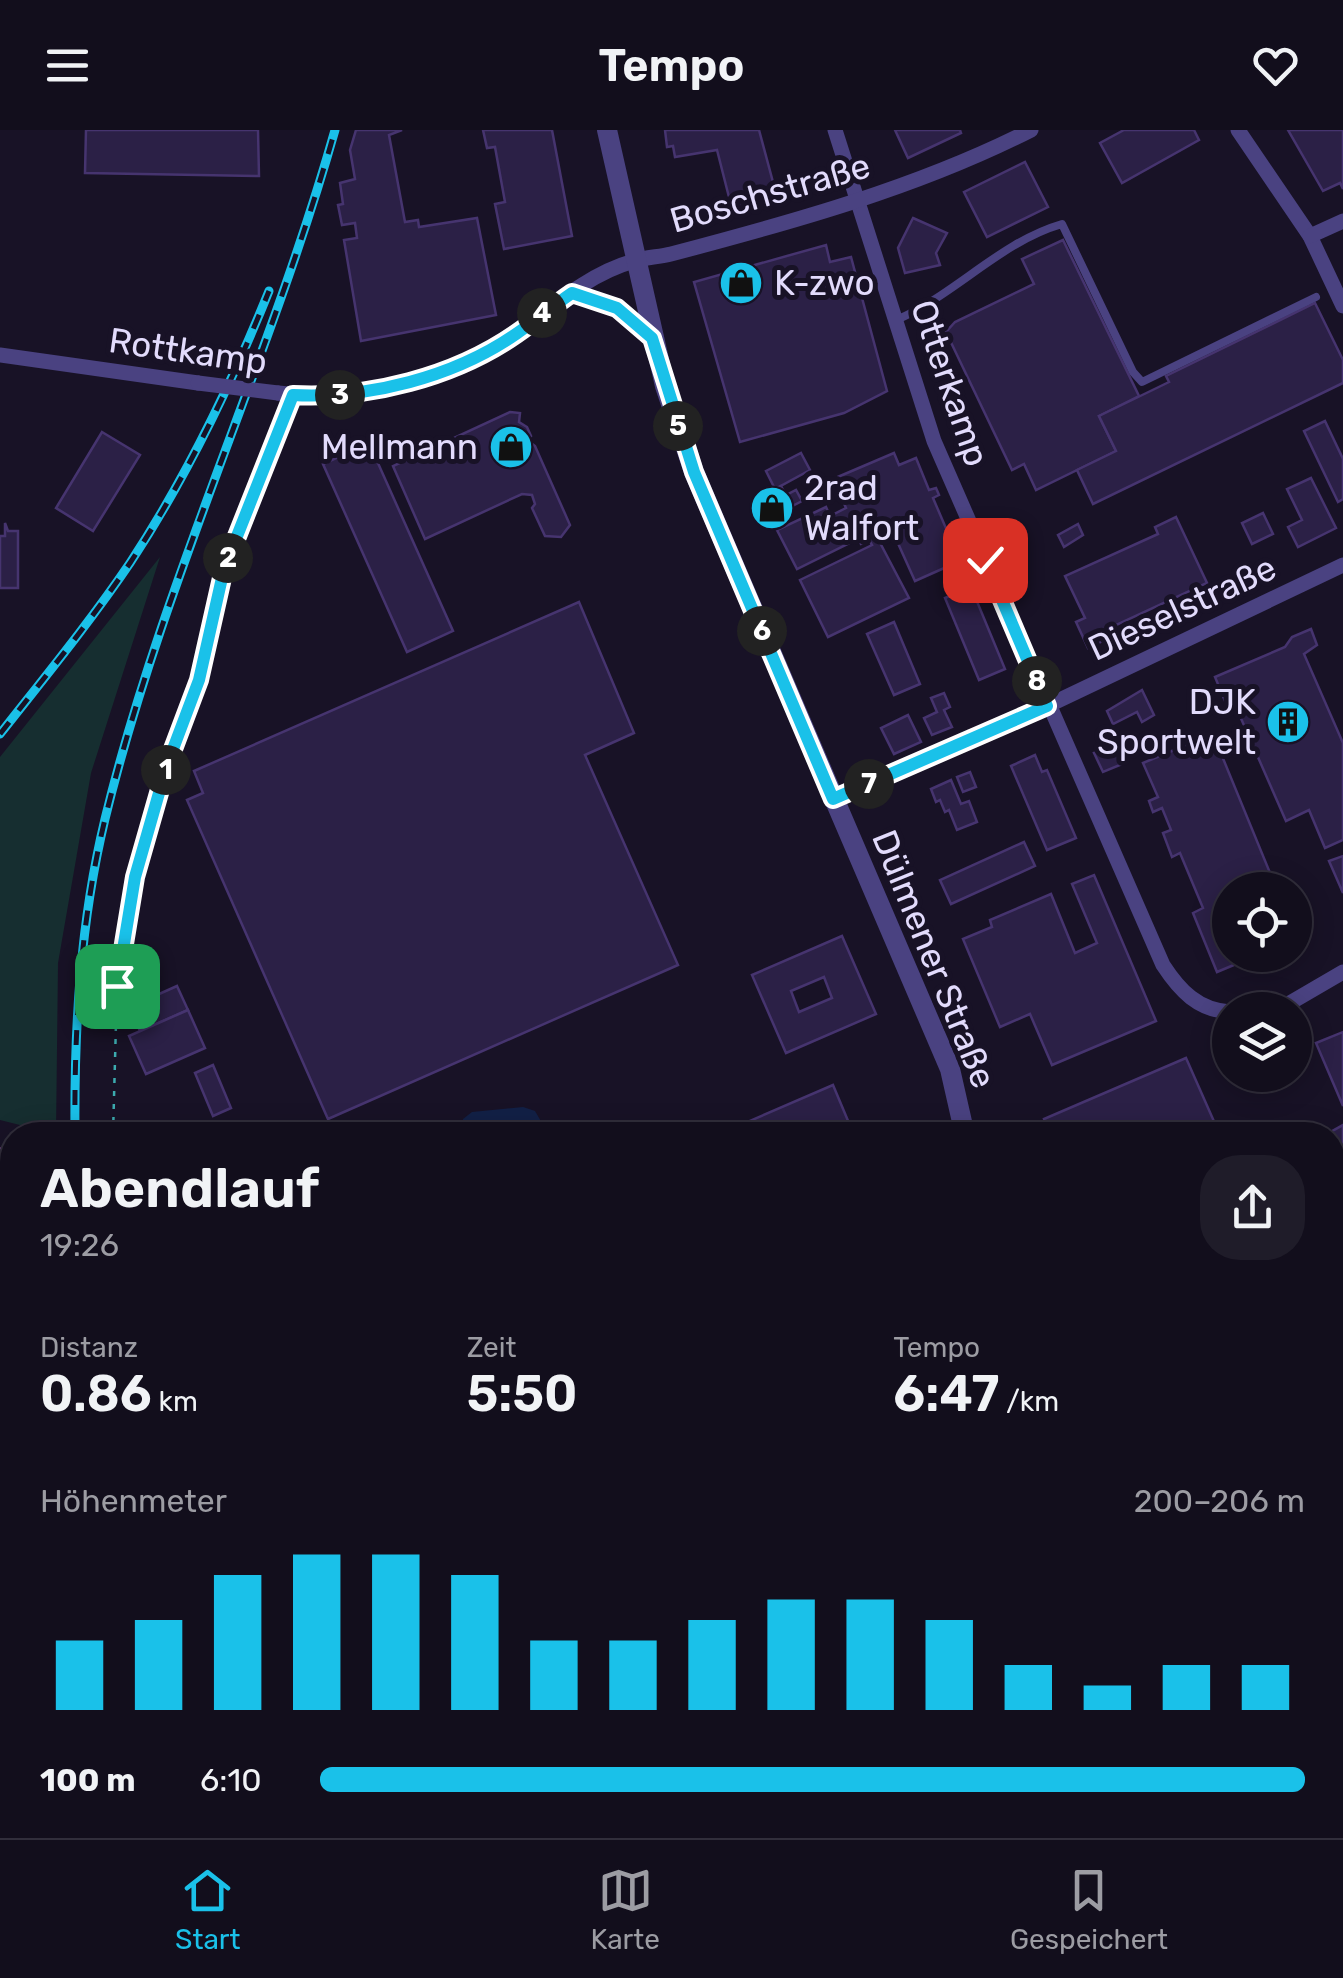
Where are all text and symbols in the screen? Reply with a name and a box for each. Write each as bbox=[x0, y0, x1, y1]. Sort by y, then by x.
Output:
icon: menu bbox=[40, 38, 95, 93]
icon: heart bbox=[1248, 38, 1303, 93]
text: Tempo bbox=[599, 39, 744, 92]
street label: Boschstraße bbox=[665, 144, 875, 242]
shop icon: K-zwo bbox=[718, 260, 764, 306]
place label: K-zwo bbox=[774, 262, 874, 304]
pin: 4 bbox=[517, 288, 567, 338]
street label: Otterkamp bbox=[902, 294, 998, 472]
text: 4 bbox=[532, 296, 552, 329]
street label: Rottkamp bbox=[106, 319, 270, 383]
pin: 3 bbox=[315, 370, 365, 420]
text: 3 bbox=[331, 378, 349, 411]
pin: 5 bbox=[653, 401, 703, 451]
text: 5 bbox=[669, 409, 687, 442]
shop icon: Mellmann bbox=[488, 424, 534, 470]
place label: Mellmann bbox=[321, 426, 478, 468]
place label: 2rad Walfort bbox=[804, 467, 919, 549]
shop icon: 2rad Walfort bbox=[749, 485, 795, 531]
pin bbox=[943, 518, 1028, 603]
pin: 2 bbox=[203, 533, 253, 583]
icon: check bbox=[958, 533, 1013, 588]
text: 2 bbox=[219, 541, 237, 574]
street label: Dieselstraße bbox=[1081, 546, 1283, 670]
pin: 6 bbox=[737, 606, 787, 656]
text: 6 bbox=[753, 614, 771, 647]
pin: 8 bbox=[1012, 656, 1062, 706]
text: 8 bbox=[1028, 664, 1046, 697]
place label: DJK Sportwelt bbox=[1097, 681, 1256, 763]
building icon: DJK Sportwelt bbox=[1265, 699, 1311, 745]
pin: 1 bbox=[141, 745, 191, 795]
text: 1 bbox=[159, 753, 173, 786]
pin: 7 bbox=[844, 759, 894, 809]
text: 7 bbox=[861, 767, 877, 800]
street label: Dülmener Straße bbox=[863, 824, 1005, 1094]
map controls bbox=[1212, 872, 1312, 1092]
button: locate bbox=[1212, 872, 1312, 972]
pin bbox=[75, 944, 160, 1029]
icon: arrive bbox=[90, 959, 145, 1014]
button: layers bbox=[1212, 992, 1312, 1092]
button: share bbox=[1200, 1155, 1305, 1260]
text: Abendlauf bbox=[40, 1156, 319, 1221]
text: 19:26 bbox=[40, 1226, 119, 1264]
text: Distanz bbox=[40, 1331, 138, 1364]
text: Zeit bbox=[467, 1331, 516, 1364]
text: Tempo bbox=[893, 1331, 980, 1364]
text: 0.86 bbox=[40, 1364, 152, 1424]
text: 5:50 bbox=[467, 1364, 577, 1424]
text: 6:47 bbox=[893, 1364, 1000, 1424]
text: km bbox=[152, 1385, 198, 1418]
text: /km bbox=[1000, 1385, 1059, 1418]
text: Höhenmeter bbox=[40, 1482, 227, 1520]
text: 200–206 m bbox=[1134, 1482, 1305, 1520]
text: 100 m bbox=[40, 1761, 136, 1799]
text: 6:10 bbox=[200, 1761, 262, 1799]
tab: Start bbox=[175, 1863, 240, 1956]
tab: Karte bbox=[591, 1863, 660, 1956]
tab: Gespeichert bbox=[1010, 1863, 1168, 1956]

